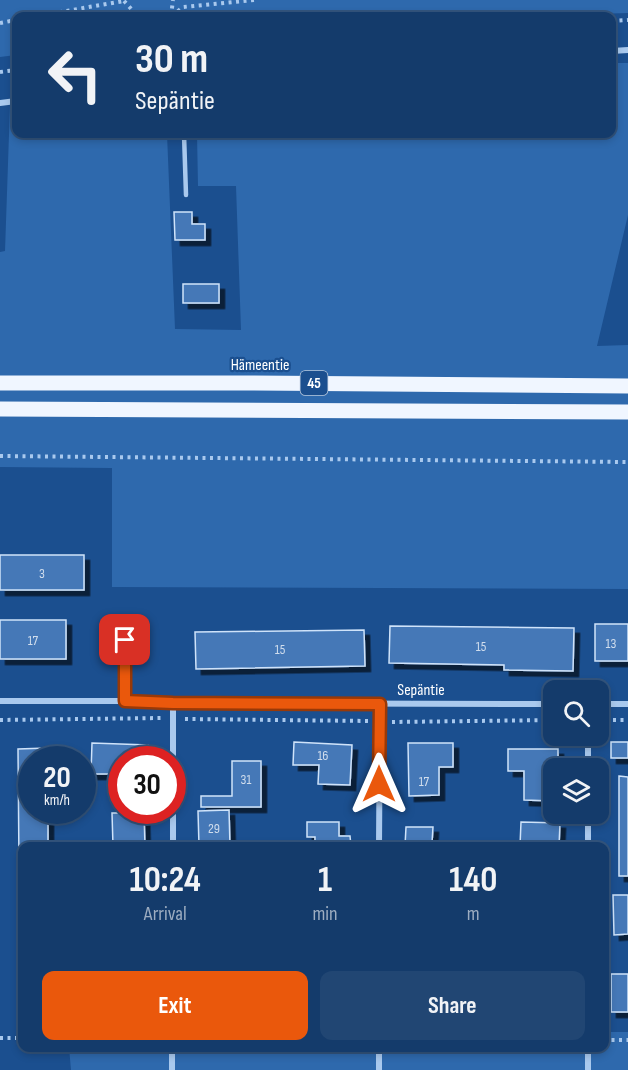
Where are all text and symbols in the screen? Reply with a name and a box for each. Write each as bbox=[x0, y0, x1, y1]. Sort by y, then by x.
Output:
text: 30 m bbox=[135, 34, 208, 85]
icon: left bbox=[36, 36, 114, 114]
text: Sepäntie bbox=[135, 85, 215, 117]
street label: Hämeentie bbox=[231, 356, 289, 375]
road number: 45 bbox=[300, 371, 328, 395]
house number: 3 bbox=[39, 565, 45, 582]
pin bbox=[99, 614, 150, 665]
icon: arrive bbox=[108, 623, 141, 656]
house number: 17 bbox=[28, 632, 39, 649]
house number: 13 bbox=[606, 635, 617, 652]
house number: 15 bbox=[476, 638, 487, 655]
house number: 15 bbox=[275, 641, 286, 658]
map controls bbox=[543, 680, 609, 824]
button: search bbox=[543, 680, 609, 746]
street label: Sepäntie bbox=[397, 681, 445, 700]
speed limit sign: 30 bbox=[108, 746, 186, 824]
house number: 16 bbox=[317, 747, 329, 764]
position arrow bbox=[347, 752, 411, 816]
button: layers bbox=[543, 758, 609, 824]
text: 20 bbox=[43, 760, 71, 796]
house number: 31 bbox=[241, 771, 251, 788]
house number: 17 bbox=[419, 773, 430, 790]
text: km/h bbox=[44, 791, 70, 810]
house number: 29 bbox=[208, 820, 220, 837]
text: 10:24 bbox=[130, 859, 201, 902]
text: 1 bbox=[318, 859, 332, 902]
text: 140 bbox=[449, 859, 497, 902]
text: Arrival bbox=[144, 902, 187, 926]
text: min bbox=[312, 902, 338, 926]
text: m bbox=[467, 902, 480, 926]
button: Exit bbox=[42, 971, 308, 1040]
button: Share bbox=[320, 971, 585, 1040]

